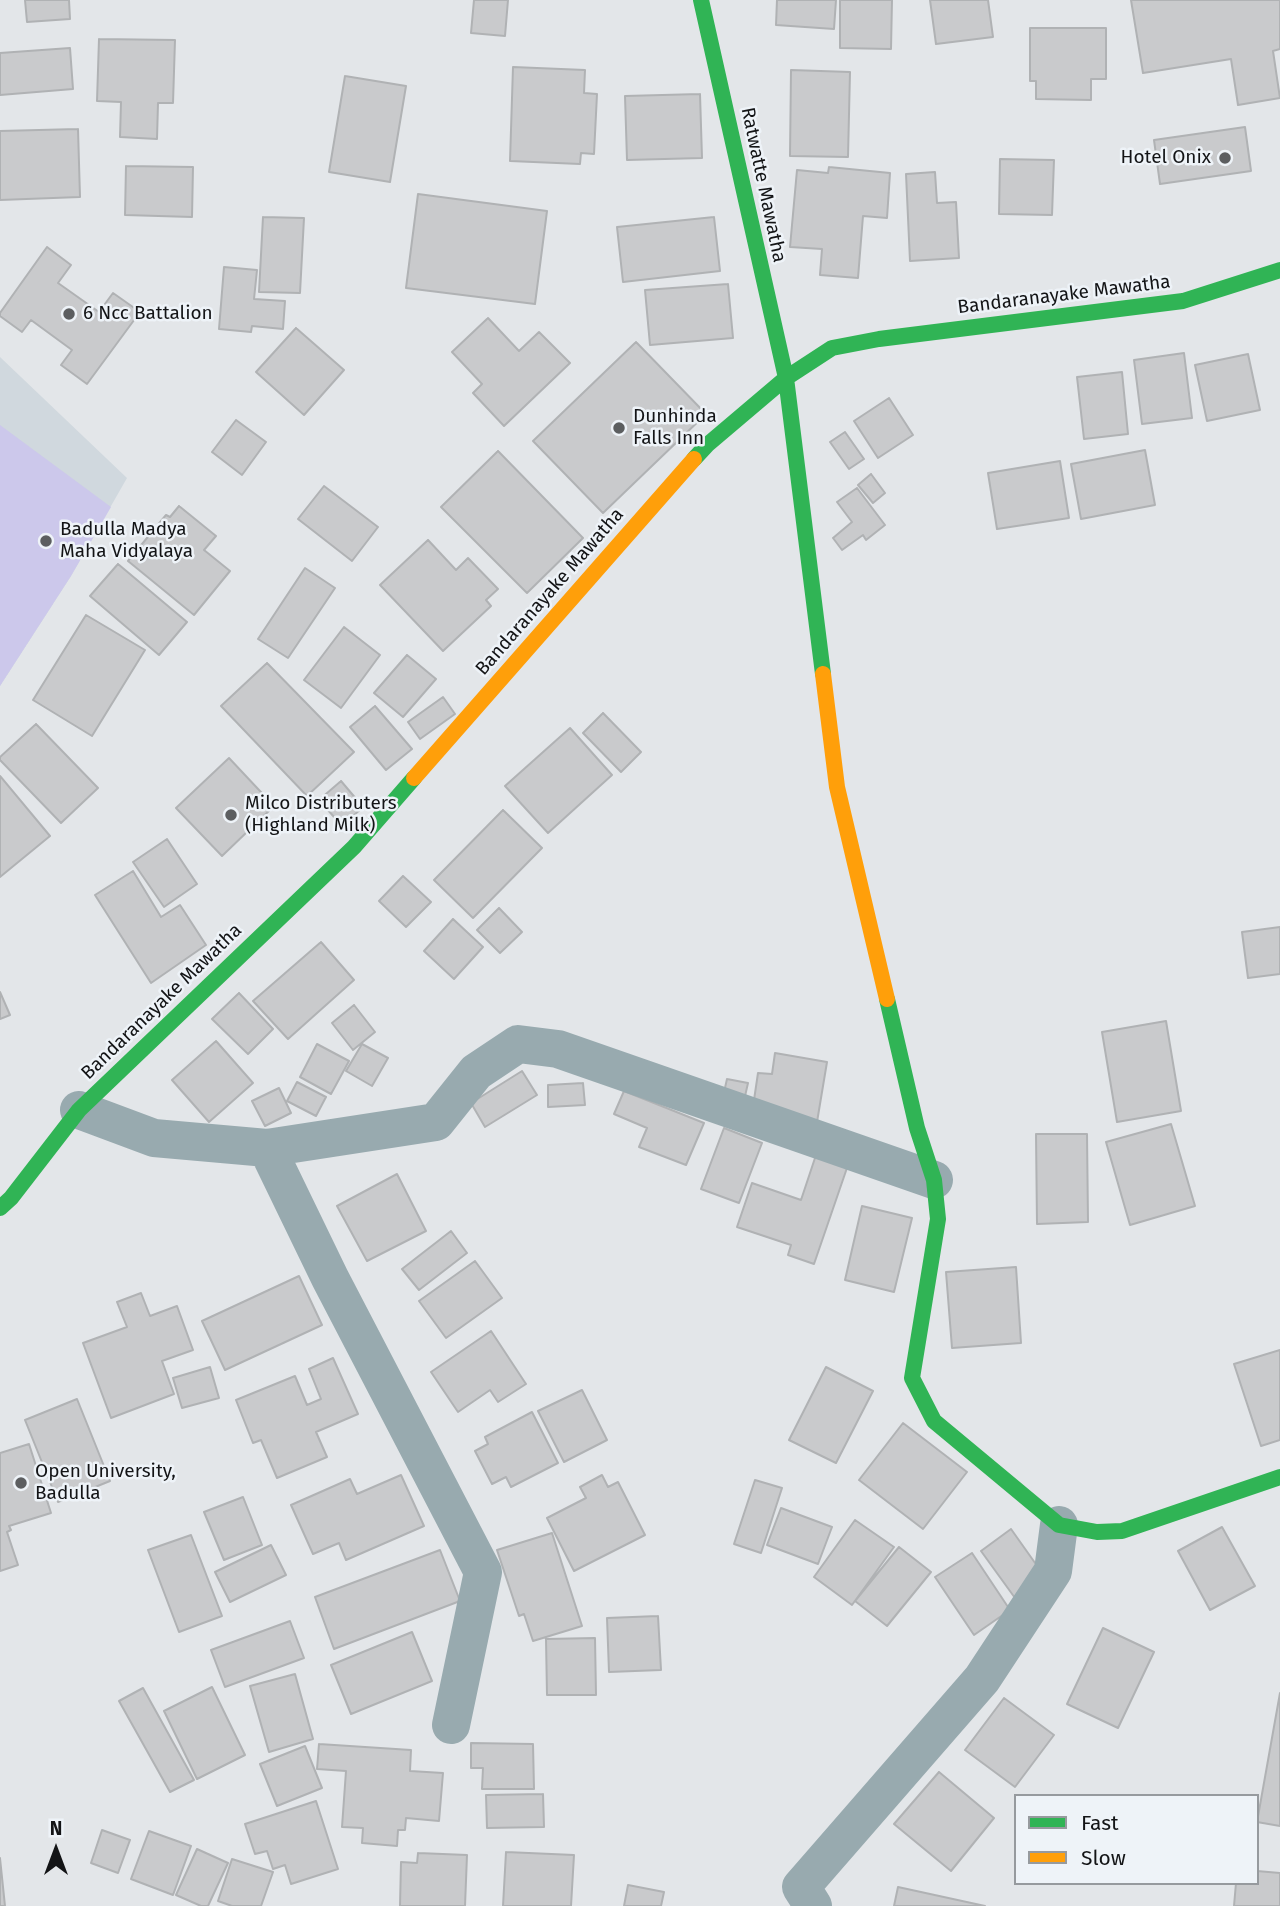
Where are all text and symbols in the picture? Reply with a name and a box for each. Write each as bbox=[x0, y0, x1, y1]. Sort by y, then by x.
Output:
street label: Ratwatte Mawatha bbox=[735, 105, 791, 265]
place label: Hotel Onix bbox=[1121, 147, 1211, 169]
marker: Hotel Onix bbox=[1217, 150, 1233, 166]
street label: Bandaranayake Mawatha bbox=[956, 271, 1172, 319]
place label: 6 Ncc Battalion bbox=[83, 303, 213, 325]
marker: 6 Ncc Battalion bbox=[61, 306, 77, 322]
place label: Dunhinda Falls Inn bbox=[633, 406, 717, 450]
marker: Dunhinda Falls Inn bbox=[611, 420, 627, 436]
street label: Bandaranayake Mawatha bbox=[471, 504, 629, 680]
place label: Badulla Madya Maha Vidyalaya bbox=[60, 519, 193, 563]
marker: Badulla Madya Maha Vidyalaya bbox=[38, 533, 54, 549]
place label: Milco Distributers (Highland Milk) bbox=[245, 793, 397, 837]
marker: Milco Distributers (Highland Milk) bbox=[223, 807, 239, 823]
street label: Bandaranayake Mawatha bbox=[77, 919, 247, 1085]
place label: Open University, Badulla bbox=[35, 1461, 176, 1505]
marker: Open University, Badulla bbox=[13, 1475, 29, 1491]
legend bbox=[1014, 1794, 1259, 1885]
text: Fast bbox=[1081, 1810, 1119, 1836]
north arrow bbox=[21, 1815, 91, 1885]
text: N bbox=[50, 1817, 62, 1840]
text: Slow bbox=[1081, 1845, 1126, 1871]

